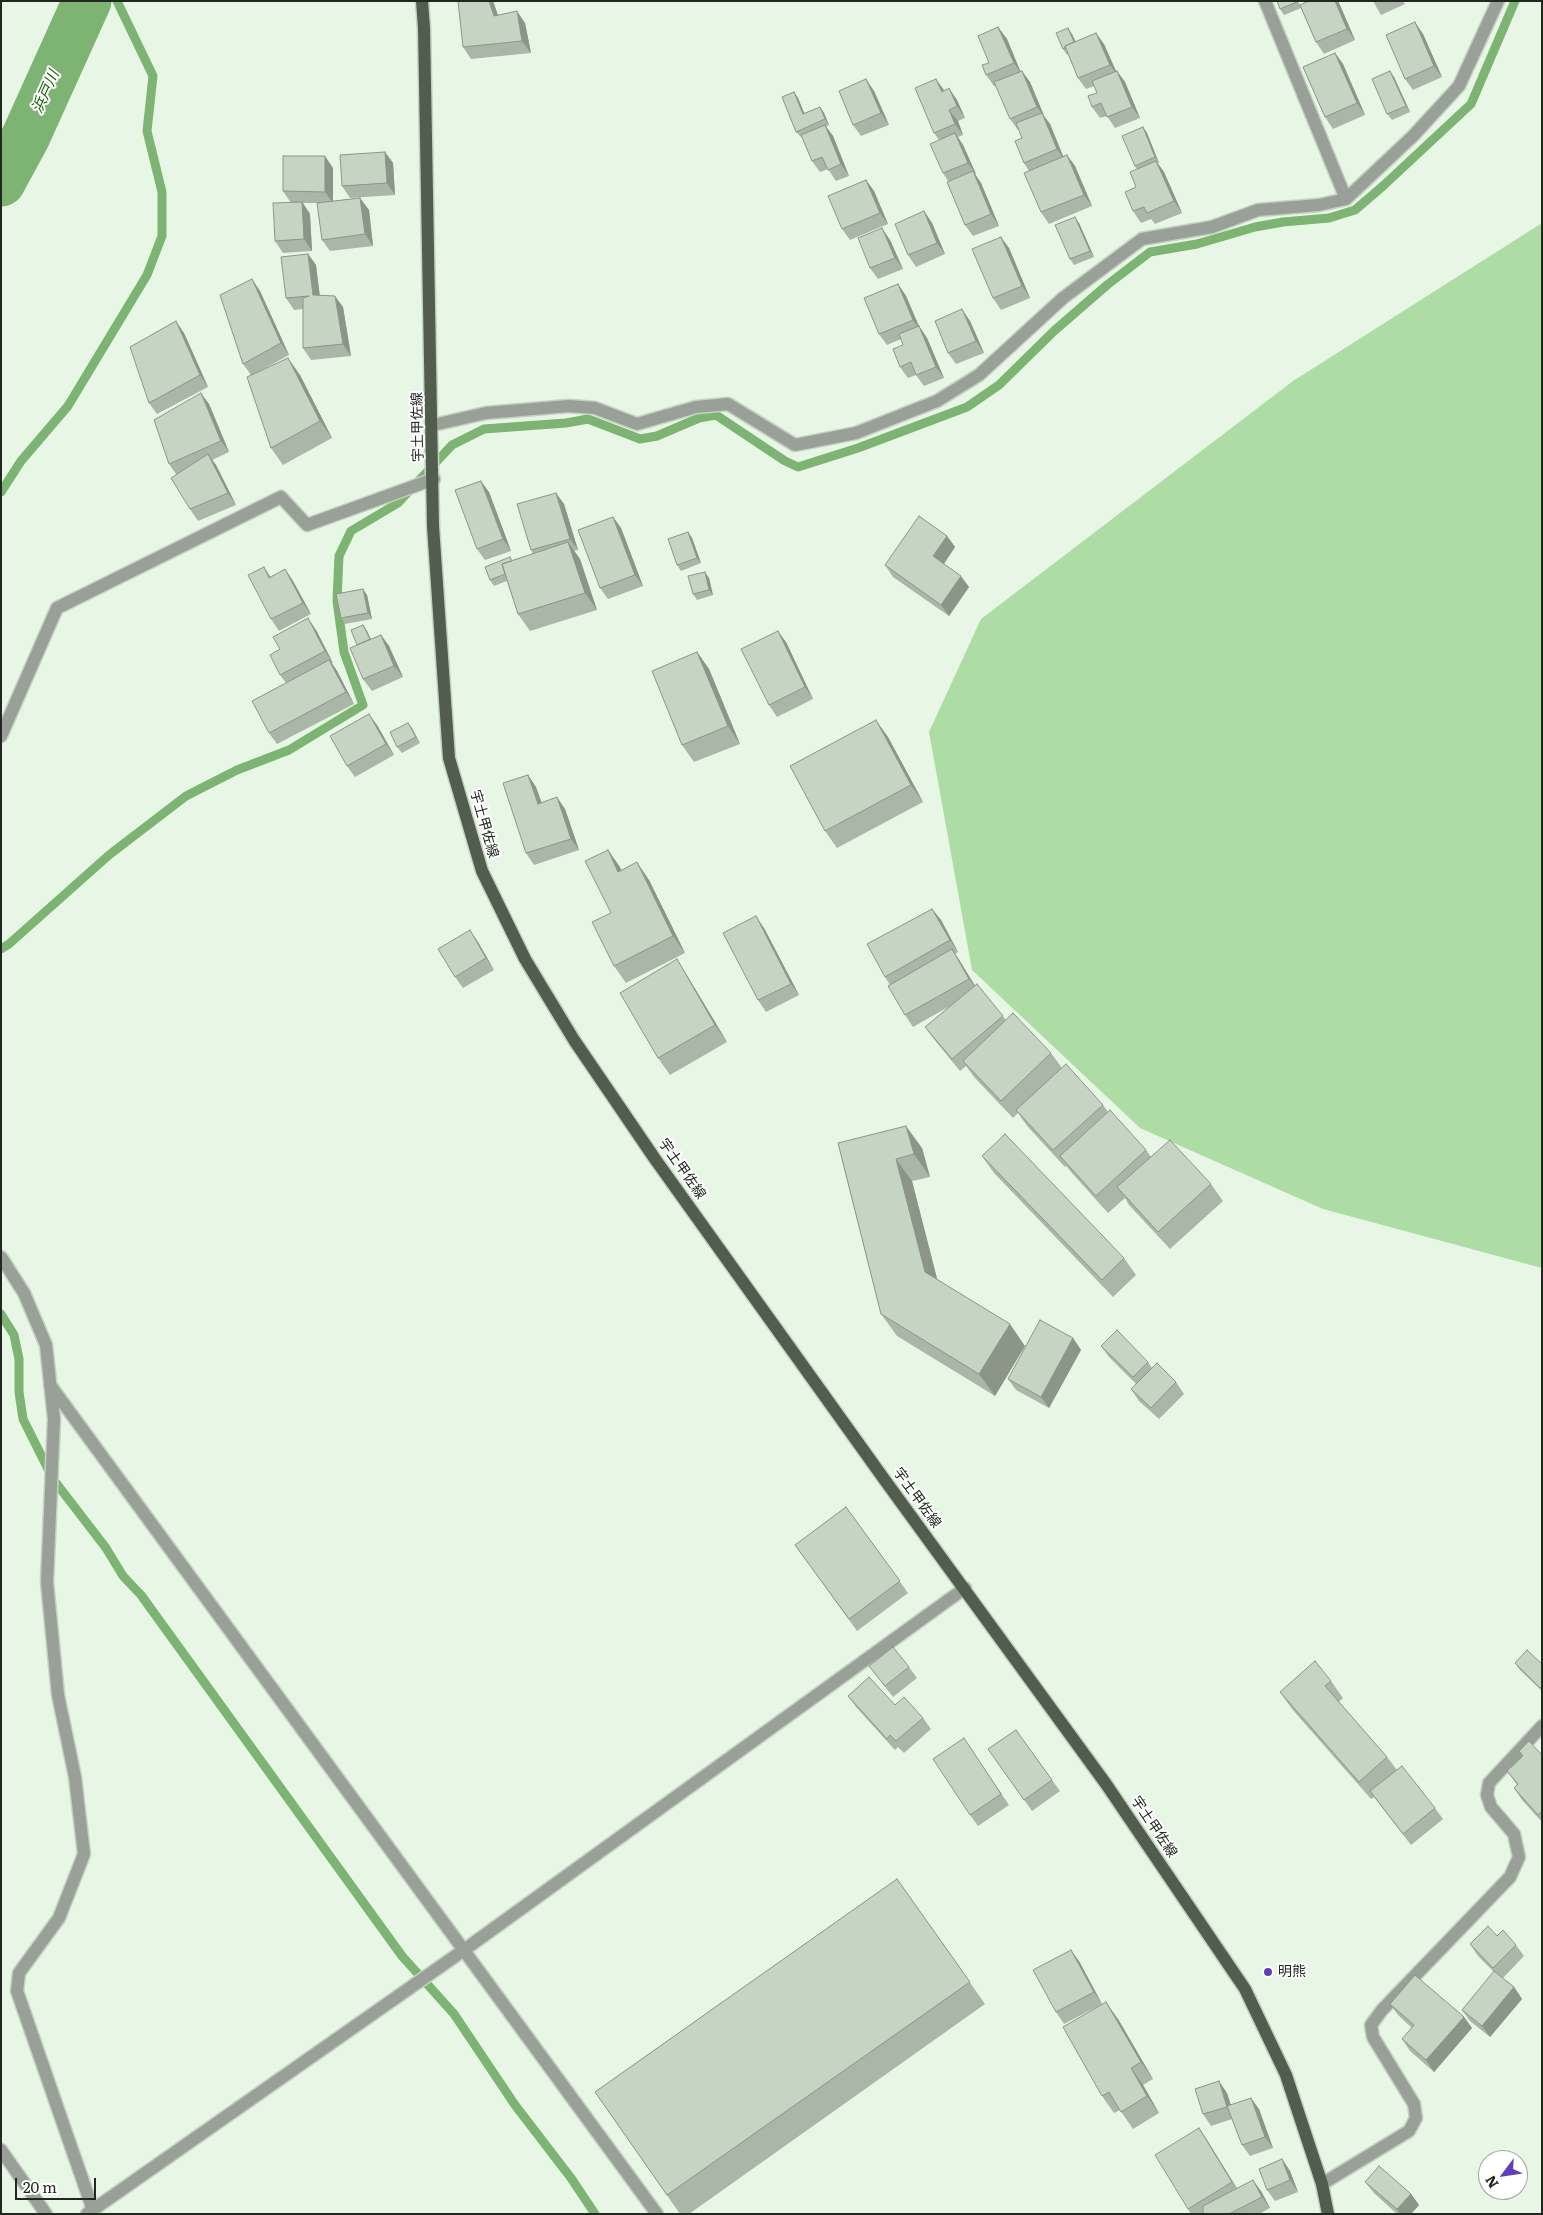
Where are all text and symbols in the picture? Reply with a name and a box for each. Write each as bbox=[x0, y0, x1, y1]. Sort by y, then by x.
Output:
water label: 浜戸川 bbox=[29, 68, 63, 116]
street label: 宇土甲佐線 bbox=[409, 392, 427, 462]
street label: 宇土甲佐線 bbox=[466, 788, 502, 860]
street label: 宇土甲佐線 bbox=[655, 1136, 709, 1202]
street label: 宇土甲佐線 bbox=[890, 1465, 944, 1531]
street label: 宇土甲佐線 bbox=[1127, 1793, 1181, 1861]
place label: 明熊 bbox=[1278, 1964, 1306, 1980]
marker: 明熊 bbox=[1262, 1966, 1274, 1978]
north arrow bbox=[1478, 2150, 1528, 2200]
scale bar bbox=[18, 2168, 99, 2200]
text: N bbox=[1479, 2172, 1503, 2192]
text: 20 m bbox=[23, 2175, 57, 2198]

